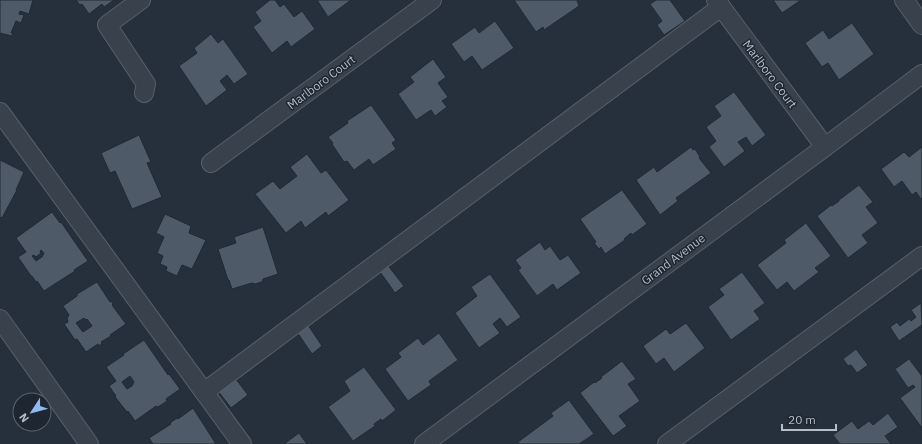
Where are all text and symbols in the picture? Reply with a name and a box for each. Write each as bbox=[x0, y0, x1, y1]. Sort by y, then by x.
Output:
street label: Marlboro Court bbox=[740, 37, 800, 111]
street label: Marlboro Court bbox=[284, 52, 358, 112]
street label: Grand Avenue bbox=[638, 230, 708, 288]
north arrow bbox=[12, 392, 52, 432]
scale bar bbox=[782, 406, 836, 432]
text: N bbox=[16, 411, 32, 425]
text: 20 m bbox=[788, 412, 816, 427]

